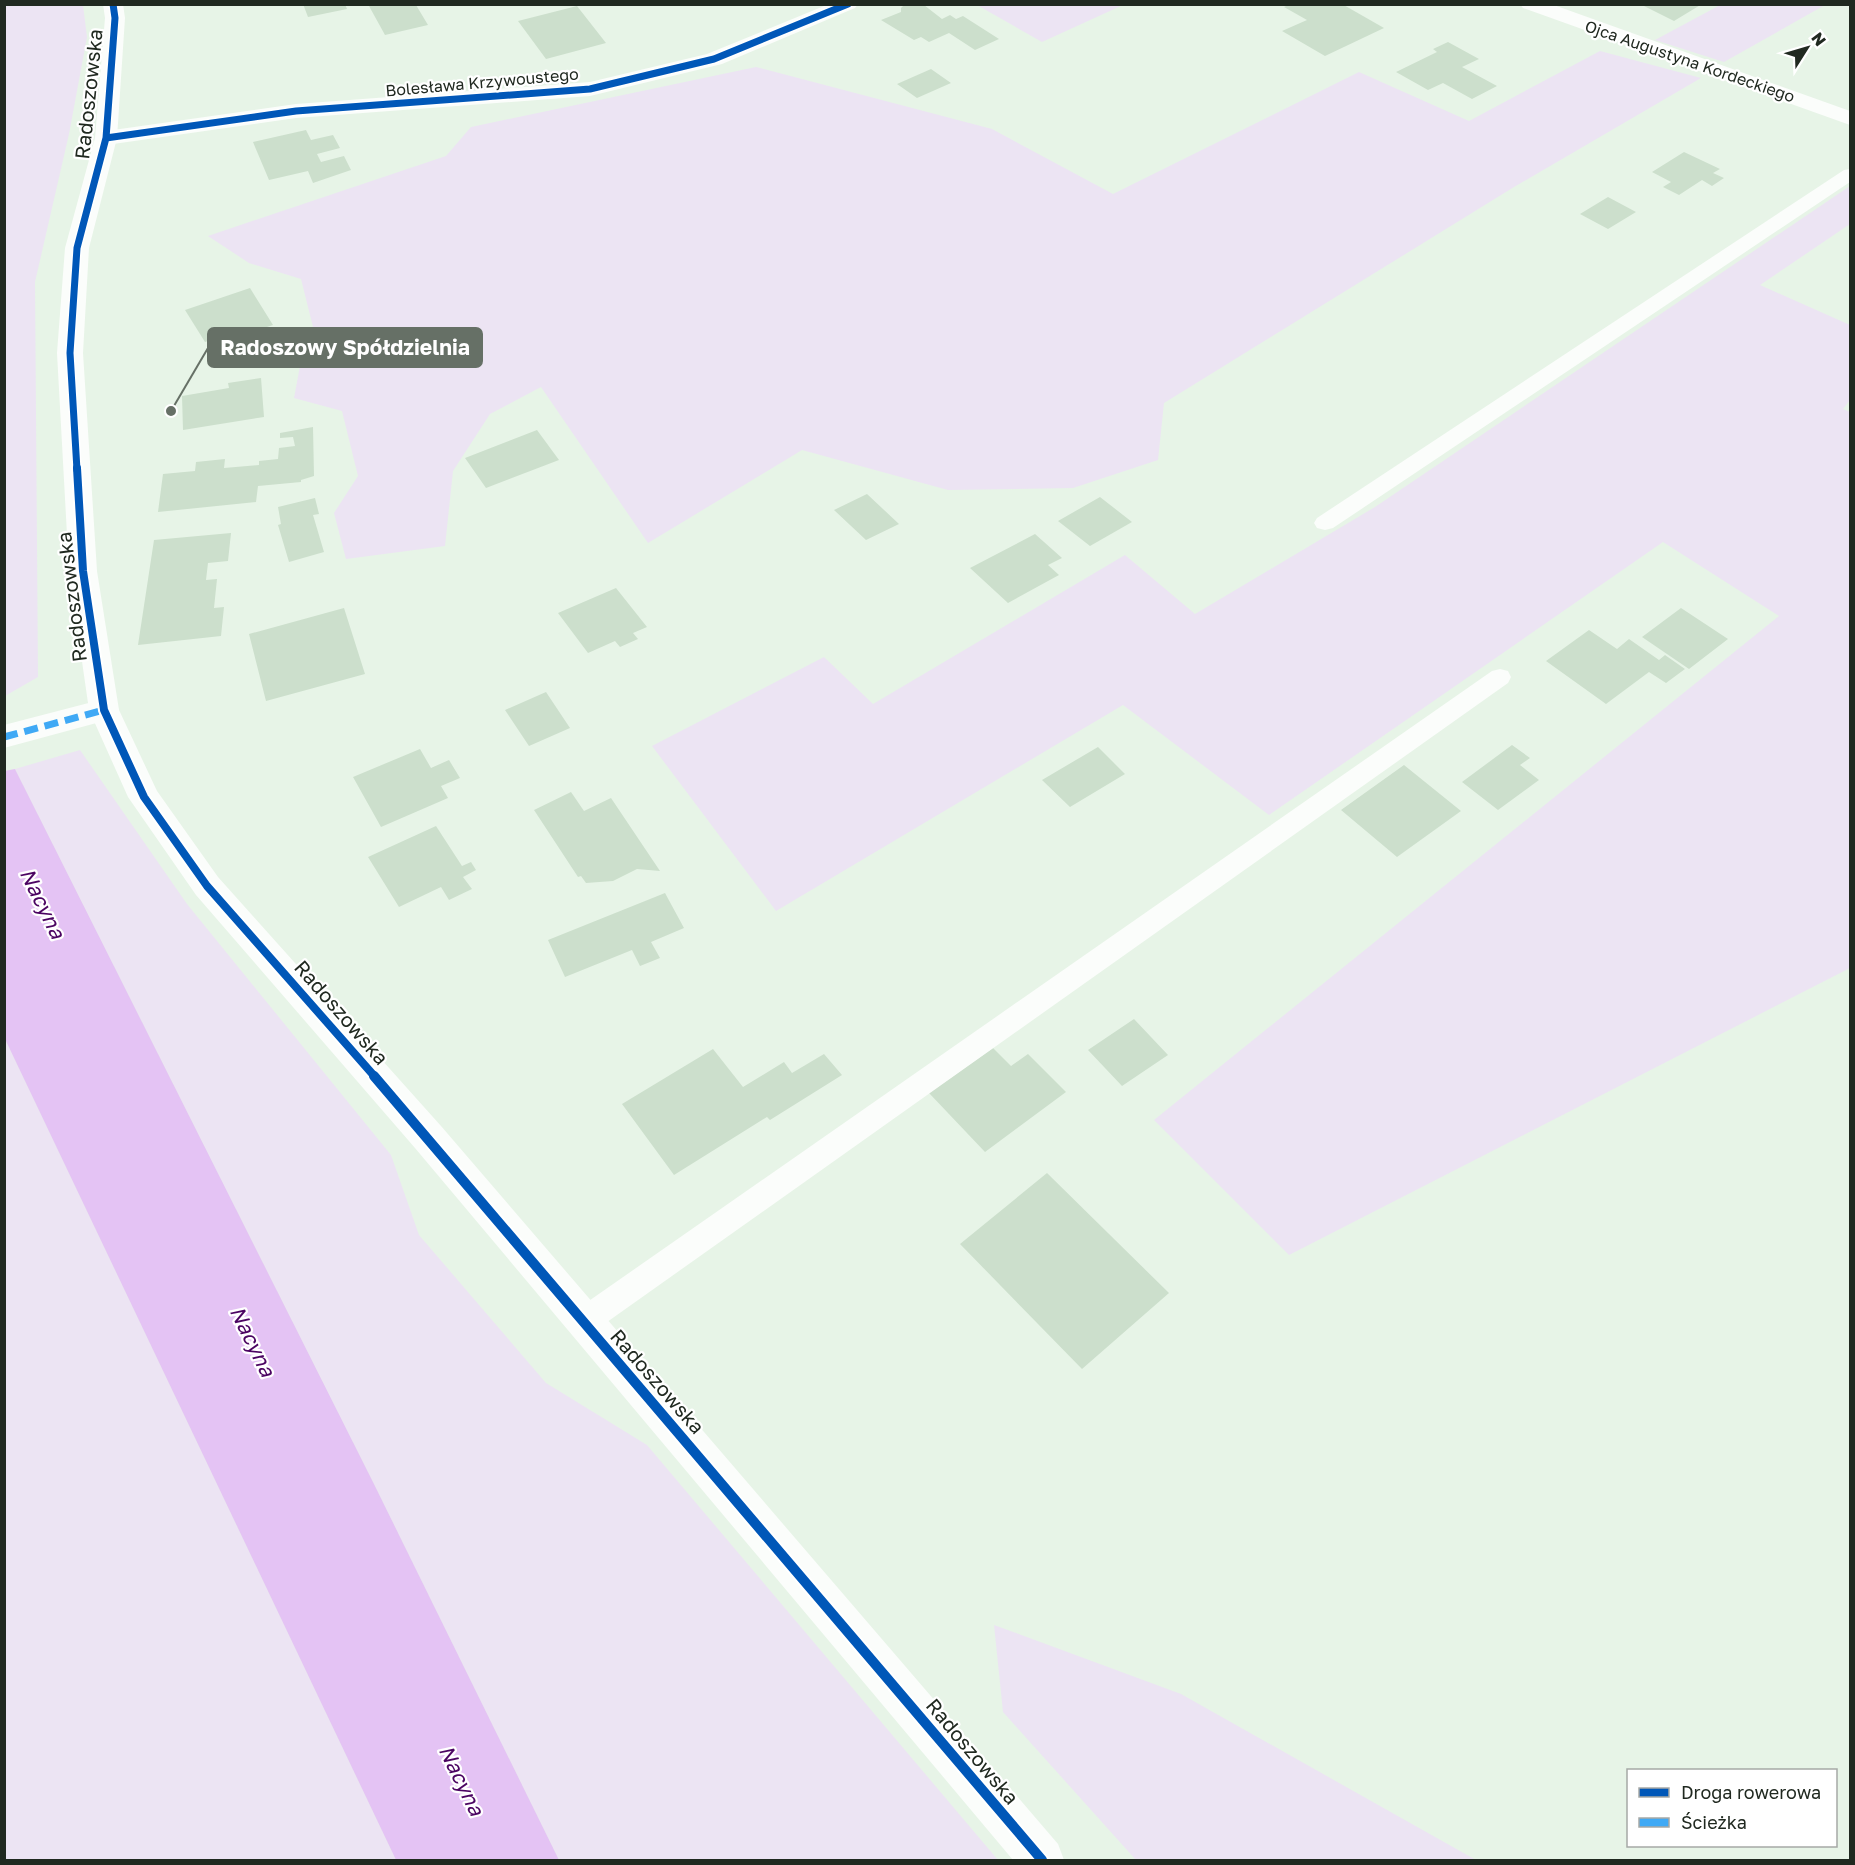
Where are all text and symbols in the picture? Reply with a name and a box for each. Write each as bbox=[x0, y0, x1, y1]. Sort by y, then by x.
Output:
street label: Ojca Augustyna Kordeckiego bbox=[1582, 16, 1798, 106]
north arrow bbox=[1777, 18, 1837, 78]
street label: Radoszowska bbox=[69, 28, 107, 160]
text: N bbox=[1807, 28, 1831, 50]
street label: Bolesława Krzywoustego bbox=[385, 64, 579, 100]
callout: Radoszowy Spółdzielnia bbox=[208, 328, 482, 367]
text: Radoszowy Spółdzielnia bbox=[220, 334, 470, 360]
street label: Radoszowska bbox=[51, 531, 91, 663]
water label: Nacyna bbox=[15, 863, 72, 944]
street label: Radoszowska bbox=[290, 955, 394, 1069]
water label: Nacyna bbox=[225, 1301, 282, 1382]
street label: Radoszowska bbox=[606, 1324, 710, 1438]
street label: Radoszowska bbox=[922, 1693, 1024, 1809]
water label: Nacyna bbox=[434, 1740, 491, 1821]
legend bbox=[1627, 1769, 1837, 1847]
text: Droga rowerowa bbox=[1681, 1781, 1821, 1803]
text: Ścieżka bbox=[1681, 1811, 1747, 1833]

